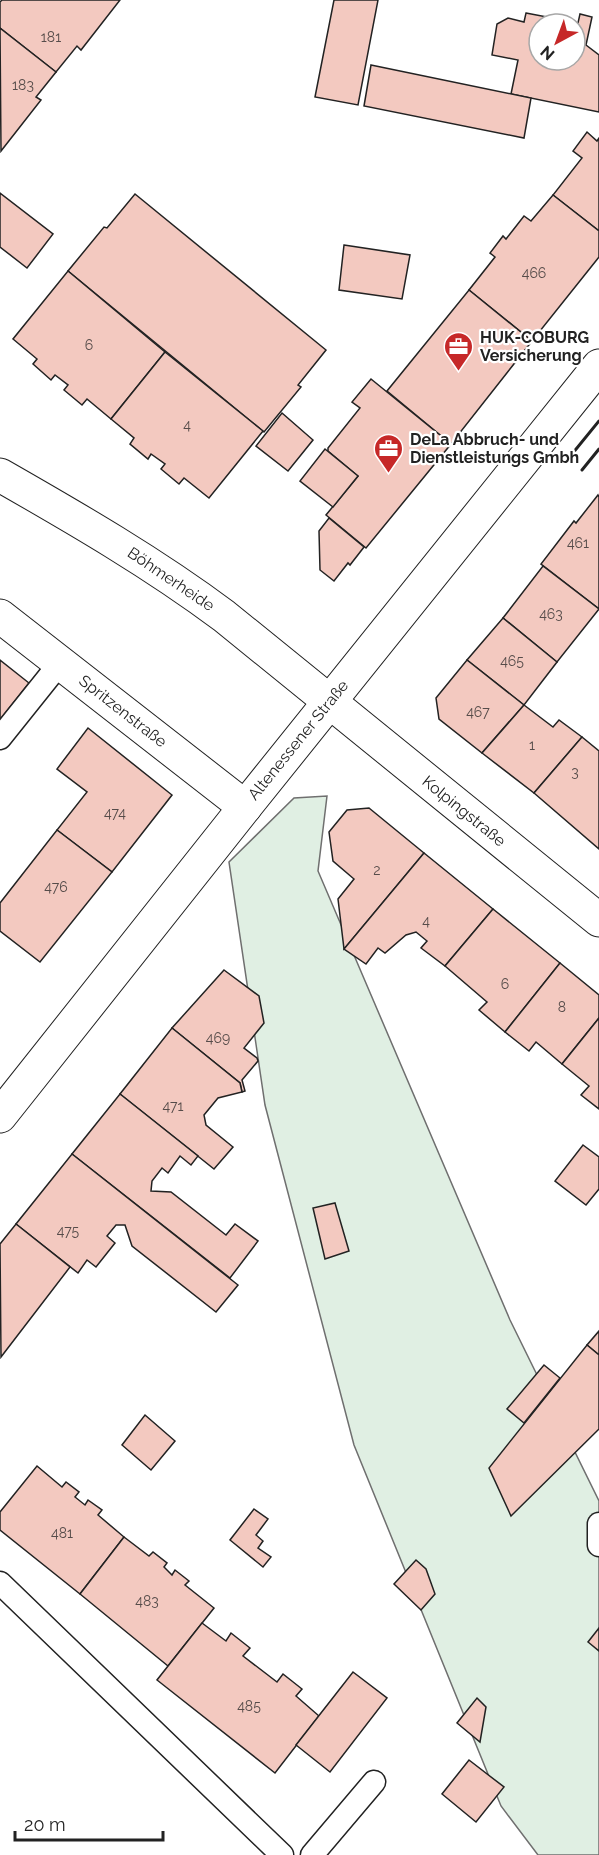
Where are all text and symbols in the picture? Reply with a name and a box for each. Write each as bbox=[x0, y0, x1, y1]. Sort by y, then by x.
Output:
north arrow bbox=[527, 12, 587, 72]
house number: 181 bbox=[41, 29, 61, 45]
text: N bbox=[537, 42, 558, 64]
house number: 183 bbox=[12, 77, 34, 93]
house number: 466 bbox=[522, 265, 546, 281]
place label: HUK-COBURG Versicherung bbox=[480, 328, 589, 365]
office icon: HUK-COBURG Versicherung bbox=[443, 330, 475, 372]
house number: 6 bbox=[85, 337, 93, 353]
house number: 4 bbox=[183, 417, 191, 433]
place label: DeLa Abbruch- und Dienstleistungs Gmbh bbox=[410, 430, 579, 467]
office icon: DeLa Abbruch- und Dienstleistungs Gmbh bbox=[373, 432, 405, 474]
house number: 461 bbox=[567, 535, 589, 551]
street label: Böhmerheide bbox=[124, 543, 218, 615]
house number: 463 bbox=[539, 606, 563, 622]
house number: 465 bbox=[500, 653, 524, 669]
street label: Spritzenstraße bbox=[75, 671, 171, 751]
street label: Altenessener Straße bbox=[244, 676, 352, 804]
house number: 467 bbox=[466, 704, 490, 720]
house number: 1 bbox=[529, 737, 535, 753]
house number: 3 bbox=[571, 764, 579, 780]
street label: Kolpingstraße bbox=[418, 772, 510, 850]
house number: 474 bbox=[104, 805, 126, 821]
house number: 2 bbox=[373, 862, 381, 878]
house number: 476 bbox=[44, 879, 68, 895]
house number: 4 bbox=[422, 913, 430, 929]
house number: 6 bbox=[501, 976, 509, 992]
house number: 8 bbox=[558, 999, 566, 1015]
house number: 469 bbox=[206, 1030, 230, 1046]
house number: 471 bbox=[162, 1098, 184, 1114]
house number: 475 bbox=[57, 1223, 80, 1239]
house number: 481 bbox=[51, 1525, 73, 1541]
house number: 483 bbox=[135, 1593, 159, 1609]
house number: 485 bbox=[237, 1698, 261, 1714]
scale bar bbox=[15, 1804, 164, 1842]
text: 20 m bbox=[24, 1814, 66, 1835]

